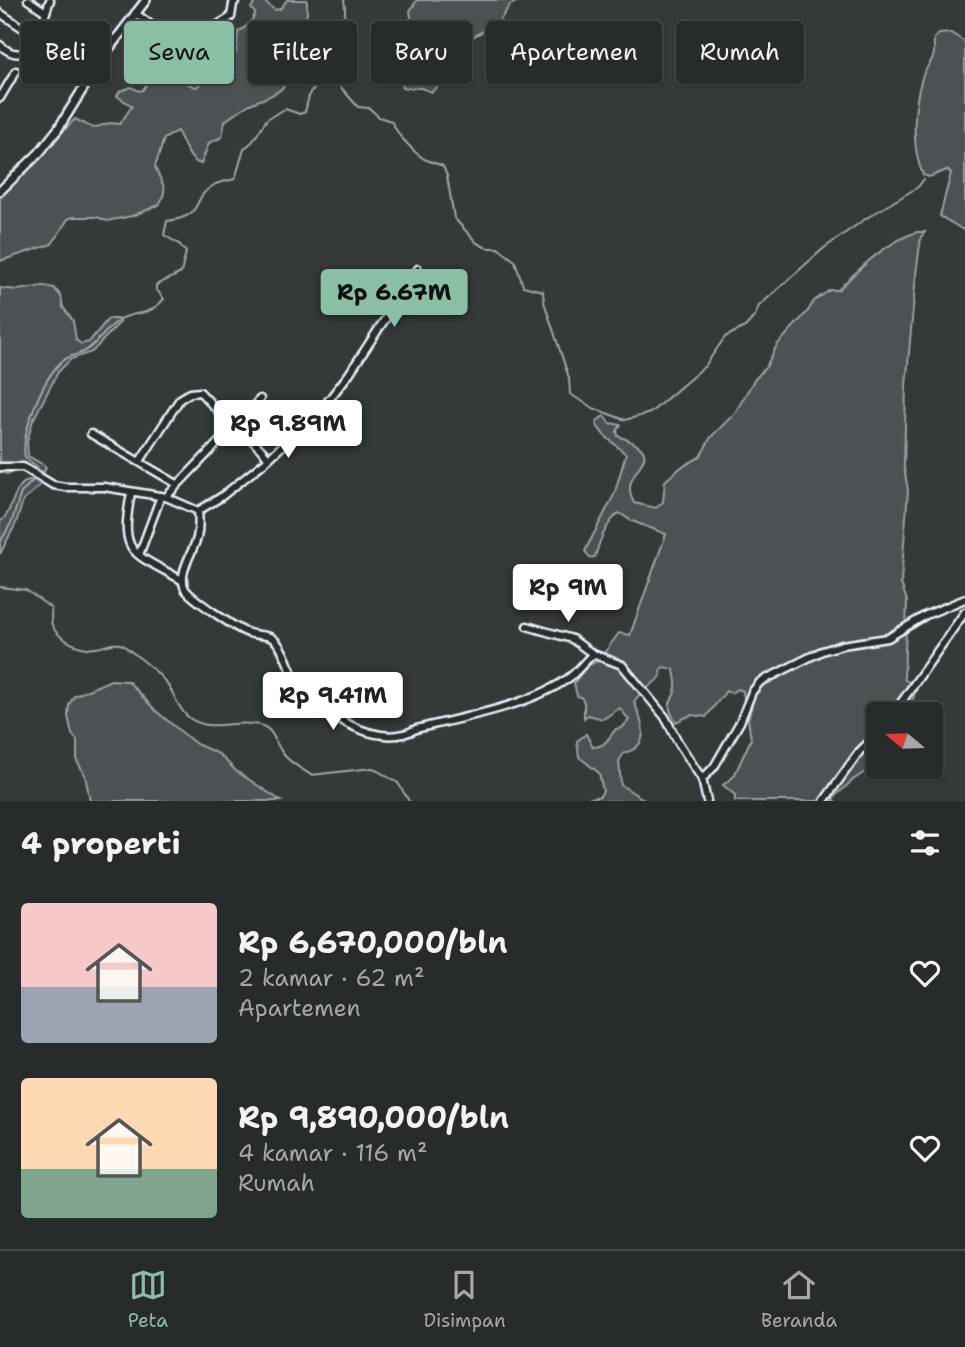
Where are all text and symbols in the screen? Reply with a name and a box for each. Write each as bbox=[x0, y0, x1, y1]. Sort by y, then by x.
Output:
chip: Beli bbox=[21, 21, 110, 84]
chip: Sewa bbox=[124, 21, 234, 84]
chip: Filter bbox=[248, 21, 357, 84]
chip: Baru bbox=[371, 21, 472, 84]
chip: Apartemen bbox=[486, 21, 662, 84]
chip: Rumah bbox=[676, 21, 804, 84]
pin: Rp 6.67M bbox=[322, 270, 466, 329]
text: Rp 6.67M bbox=[337, 277, 451, 307]
pin: Rp 9.89M bbox=[216, 400, 360, 460]
text: Rp 9.89M bbox=[230, 408, 346, 438]
pin: Rp 9M bbox=[519, 564, 617, 624]
text: Rp 9M bbox=[529, 572, 607, 602]
pin: Rp 9.41M bbox=[261, 672, 405, 732]
text: Rp 9.41M bbox=[279, 680, 387, 710]
north arrow bbox=[866, 702, 943, 779]
map controls bbox=[866, 702, 943, 779]
text: 4 properti bbox=[21, 823, 181, 864]
icon: filters bbox=[906, 824, 944, 862]
text: Rp 6,670,000/bln bbox=[238, 922, 508, 963]
icon: home bbox=[77, 931, 161, 1015]
icon: heart bbox=[906, 954, 944, 992]
text: 2 kamar · 62 m² bbox=[238, 963, 425, 993]
text: Apartemen bbox=[238, 993, 361, 1023]
text: Rp 9,890,000/bln bbox=[238, 1097, 509, 1138]
icon: home bbox=[77, 1106, 161, 1190]
icon: heart bbox=[906, 1129, 944, 1167]
text: 4 kamar · 116 m² bbox=[238, 1138, 428, 1168]
text: Rumah bbox=[238, 1168, 315, 1198]
tab: Peta bbox=[128, 1266, 168, 1333]
tab: Disimpan bbox=[423, 1266, 506, 1333]
tab: Beranda bbox=[761, 1266, 837, 1333]

